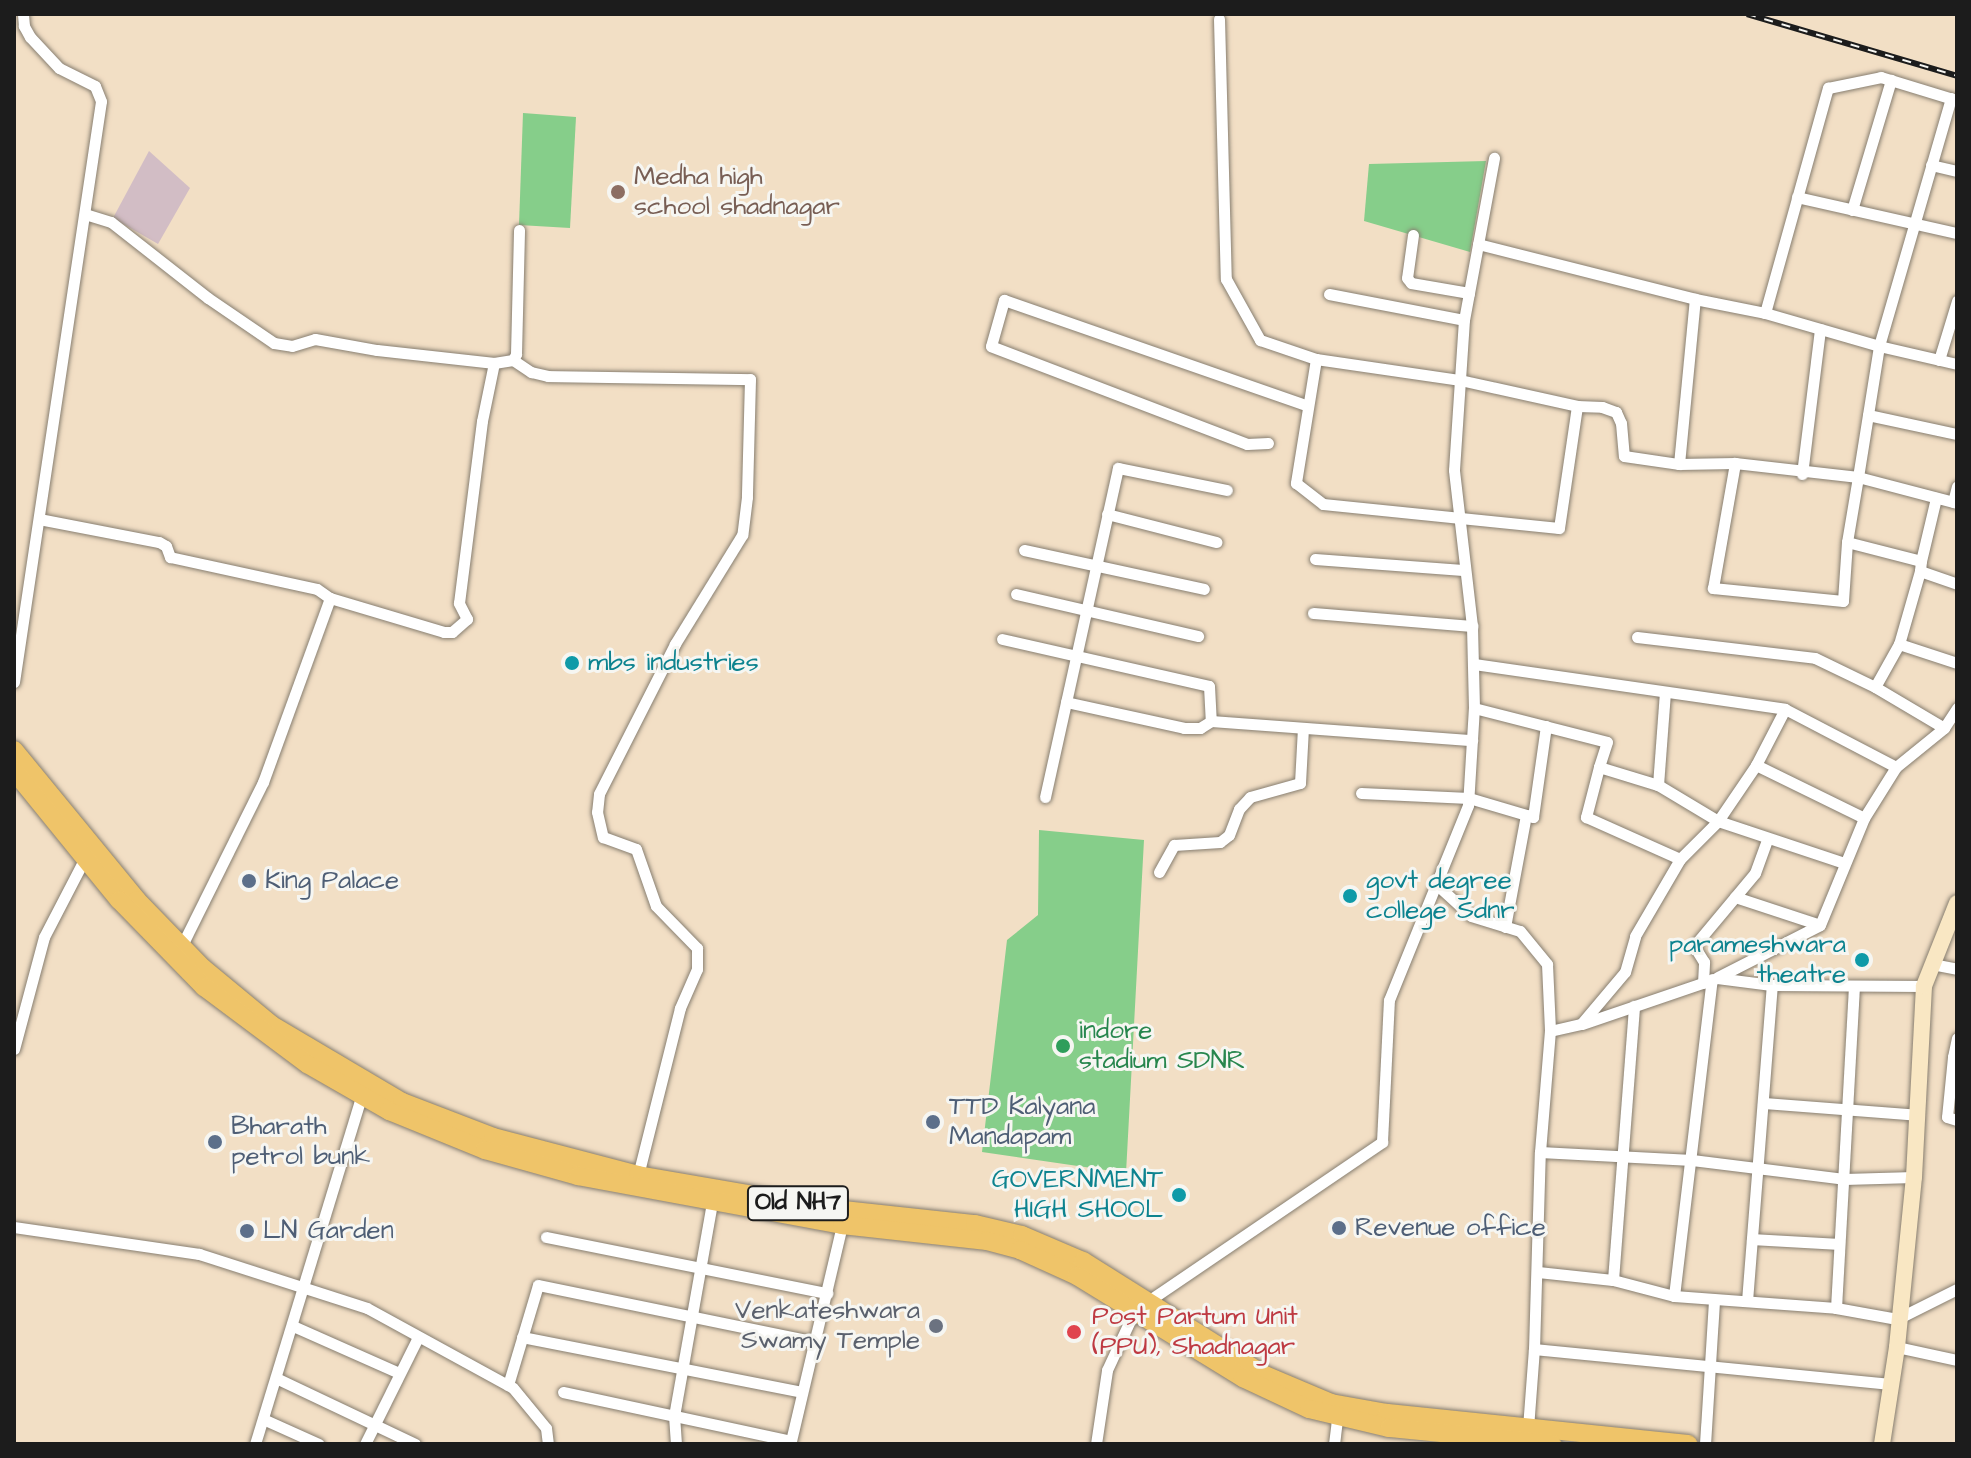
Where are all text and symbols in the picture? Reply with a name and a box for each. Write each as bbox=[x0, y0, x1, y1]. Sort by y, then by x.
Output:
place label: Medha high school shadnagar bbox=[634, 161, 840, 222]
marker: Medha high school shadnagar bbox=[609, 183, 627, 201]
place label: mbs industries bbox=[588, 647, 759, 679]
marker: mbs industries bbox=[563, 654, 581, 672]
place label: King Palace bbox=[265, 865, 399, 897]
place label: govt degree college Sdnr bbox=[1366, 865, 1515, 926]
marker: King Palace bbox=[240, 872, 258, 890]
marker: govt degree college Sdnr bbox=[1341, 887, 1359, 905]
place label: parameshwara theatre bbox=[1669, 929, 1846, 990]
marker: parameshwara theatre bbox=[1853, 951, 1871, 969]
place label: indore stadium SDNR bbox=[1079, 1015, 1245, 1076]
marker: indore stadium SDNR bbox=[1054, 1037, 1072, 1055]
place label: TTD Kalyana Mandapam bbox=[949, 1091, 1095, 1152]
place label: Bharath petrol bunk bbox=[231, 1111, 370, 1172]
marker: TTD Kalyana Mandapam bbox=[924, 1113, 942, 1131]
marker: Bharath petrol bunk bbox=[206, 1133, 224, 1151]
place label: GOVERNMENT HIGH SHOOL bbox=[992, 1164, 1163, 1226]
road number: Old NH7 bbox=[746, 1183, 850, 1223]
marker: GOVERNMENT HIGH SHOOL bbox=[1170, 1186, 1188, 1204]
place label: Revenue office bbox=[1355, 1212, 1546, 1244]
place label: LN Garden bbox=[263, 1215, 394, 1247]
marker: Revenue office bbox=[1330, 1219, 1348, 1237]
marker: LN Garden bbox=[238, 1222, 256, 1240]
place label: Venkateshwara Swamy Temple bbox=[735, 1295, 920, 1356]
place label: Post Partum Unit (PPU), Shadnagar bbox=[1092, 1301, 1298, 1362]
marker: Venkateshwara Swamy Temple bbox=[927, 1317, 945, 1335]
marker: Post Partum Unit (PPU), Shadnagar bbox=[1063, 1321, 1085, 1343]

